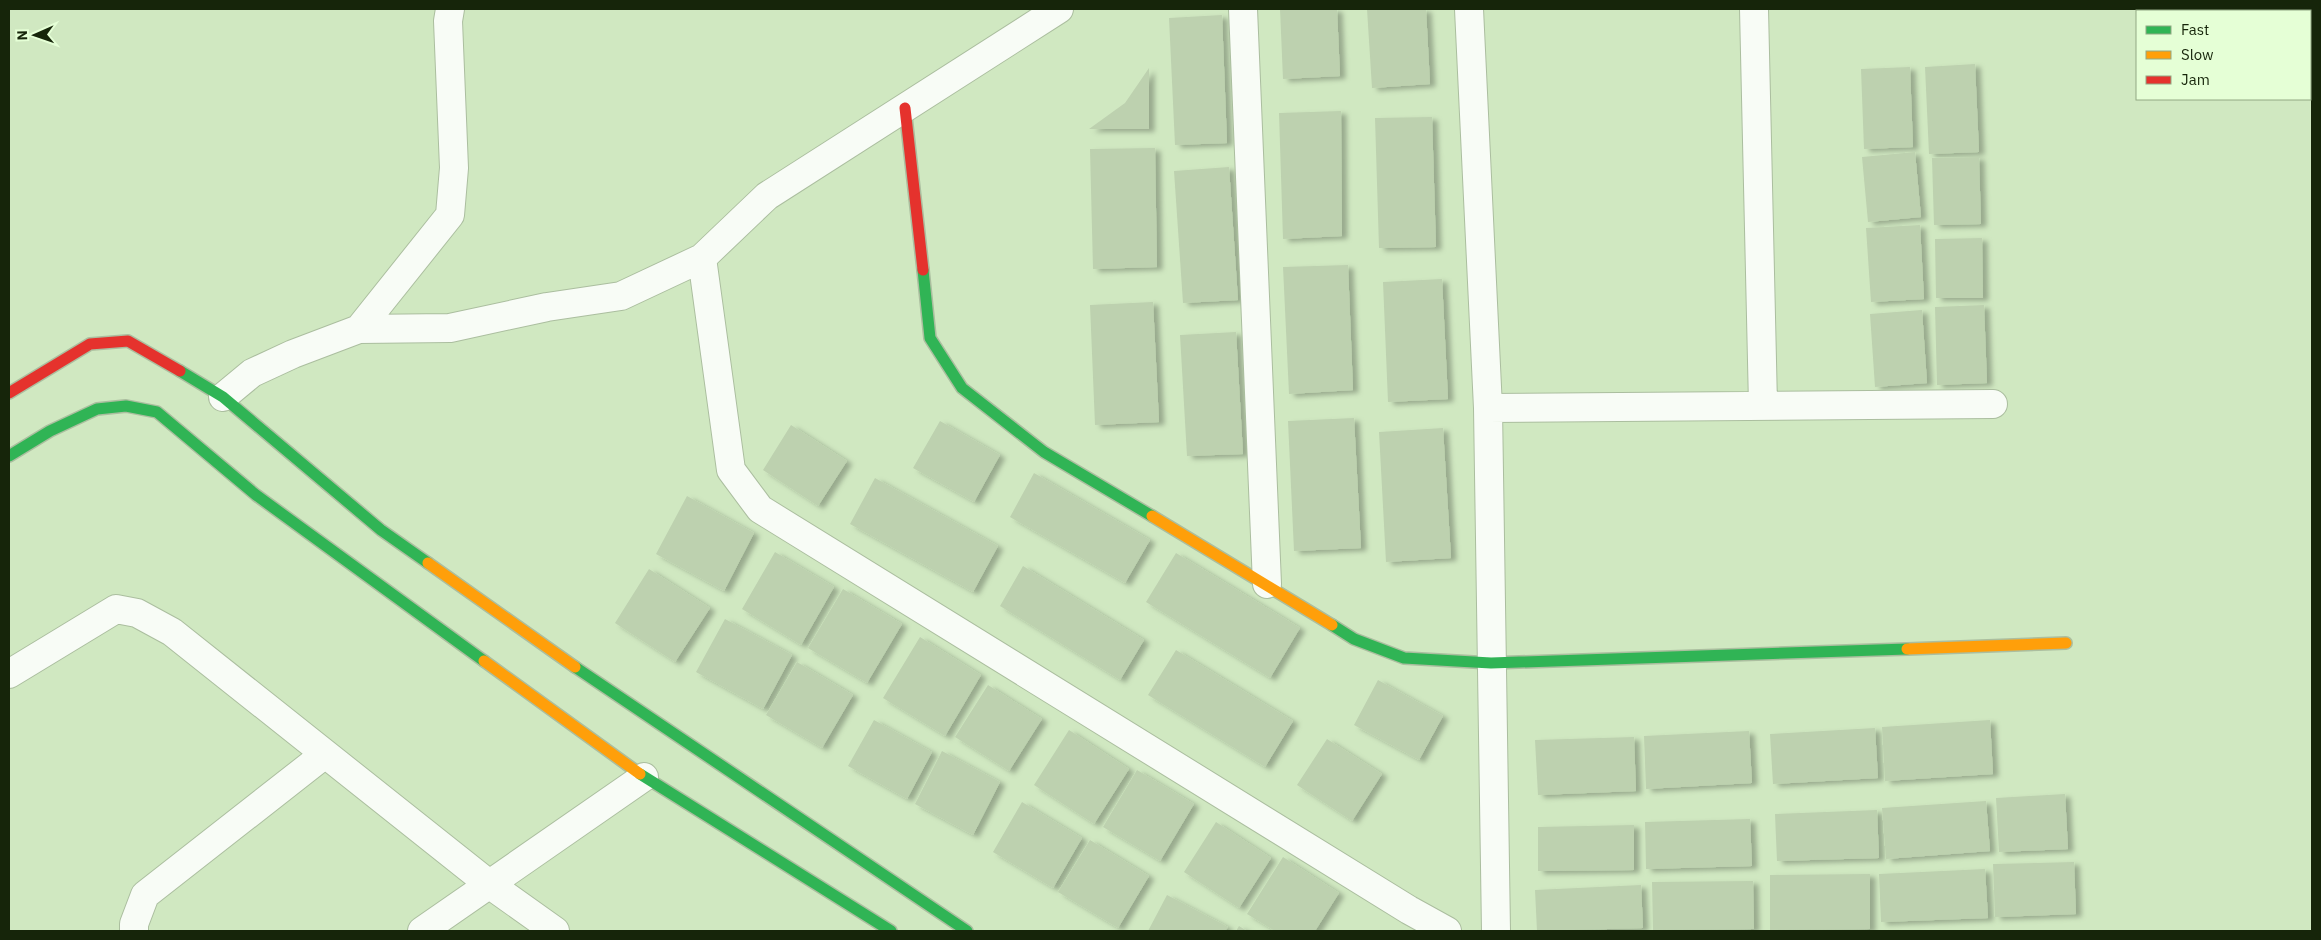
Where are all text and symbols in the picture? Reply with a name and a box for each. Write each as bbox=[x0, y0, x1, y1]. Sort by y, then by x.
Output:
north arrow bbox=[10, 10, 60, 60]
legend bbox=[2136, 10, 2311, 100]
text: Fast bbox=[2181, 20, 2209, 39]
text: N bbox=[13, 30, 31, 41]
text: Slow bbox=[2181, 45, 2214, 64]
text: Jam bbox=[2181, 70, 2210, 89]

